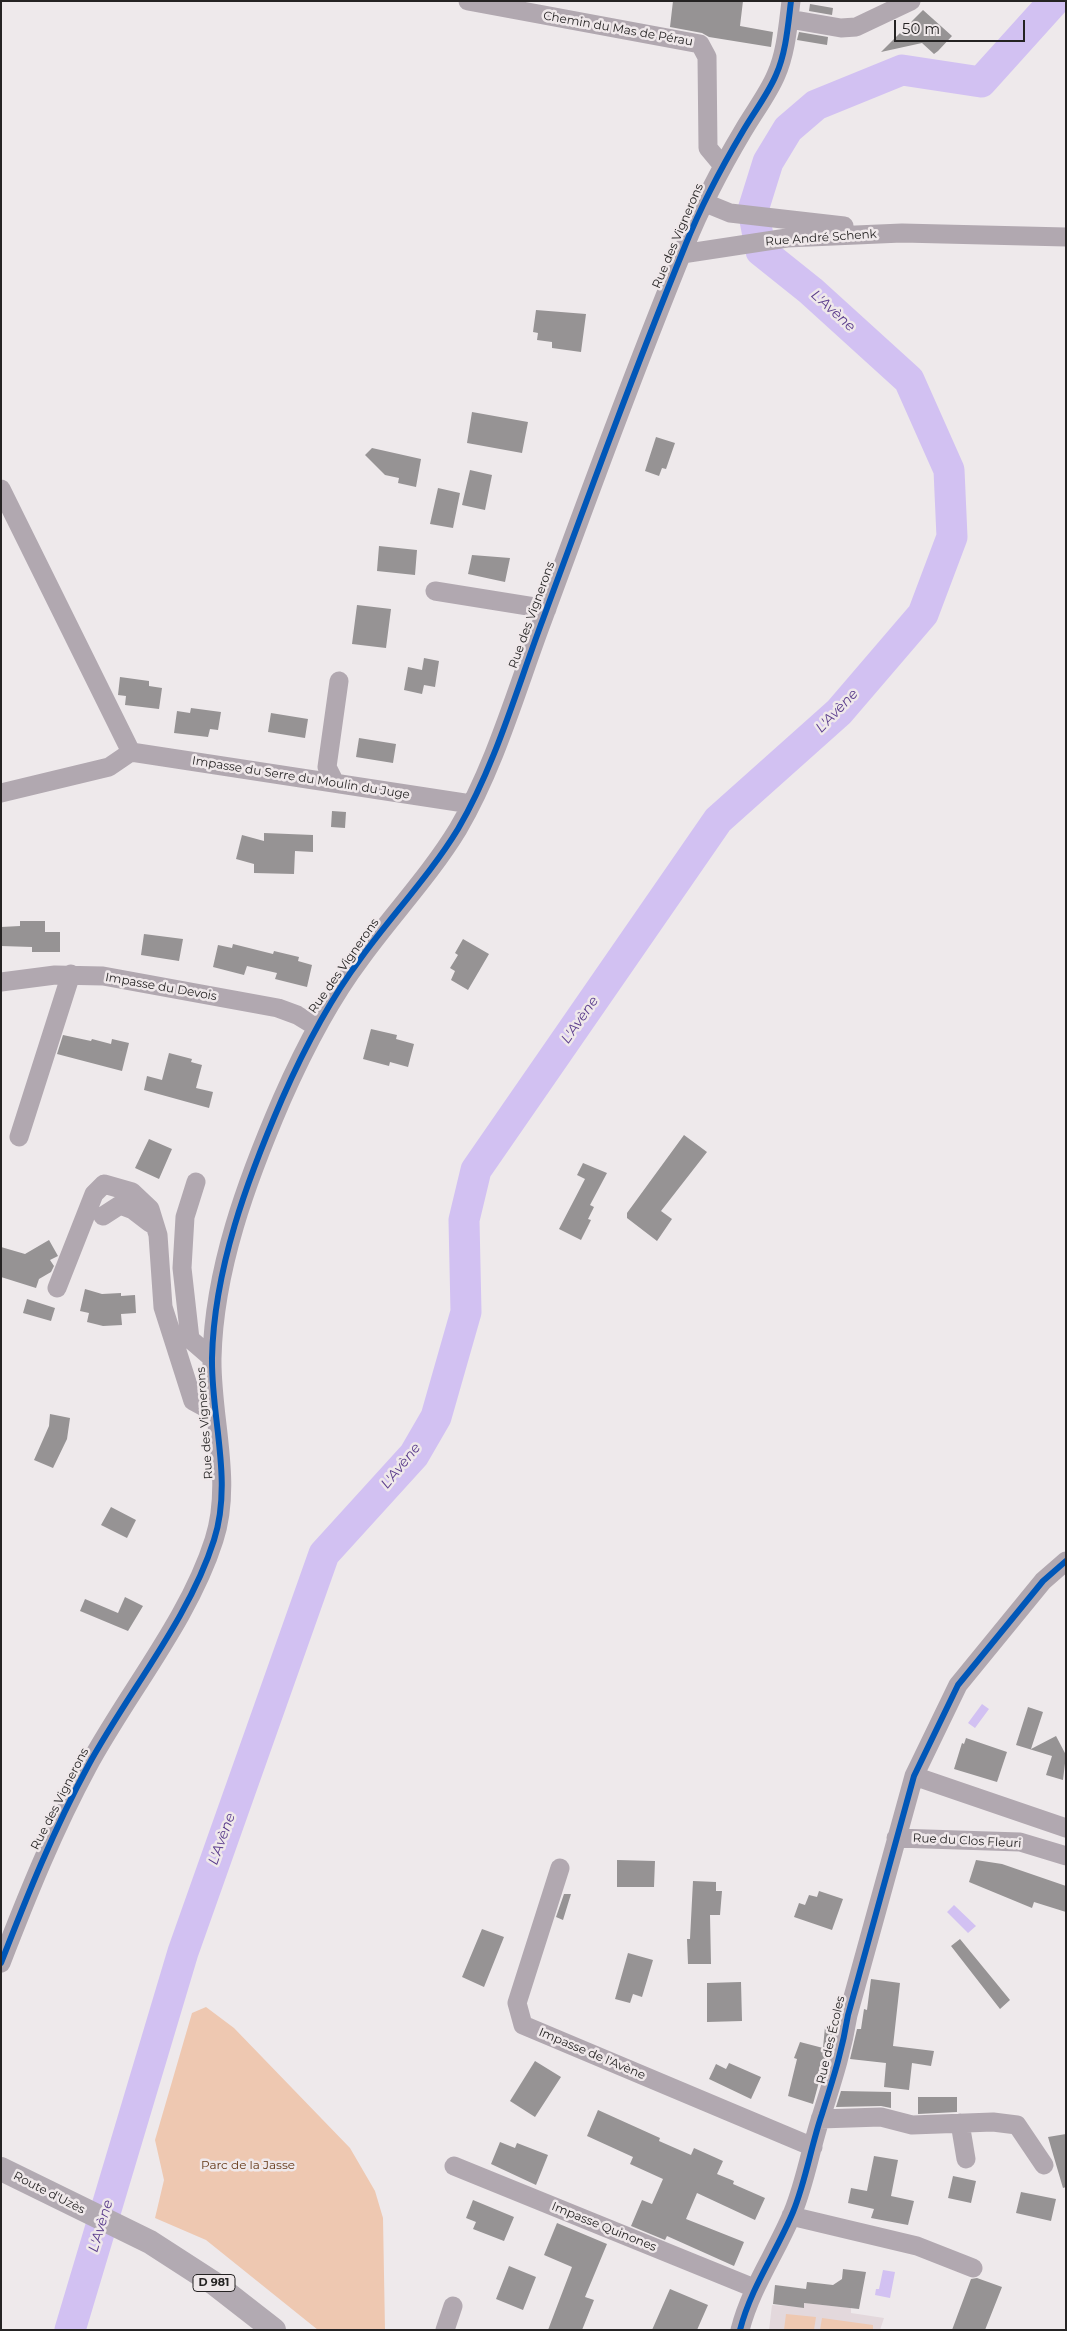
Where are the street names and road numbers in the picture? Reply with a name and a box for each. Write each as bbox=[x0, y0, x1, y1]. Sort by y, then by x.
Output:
street label: Chemin du Mas de Pérau bbox=[542, 9, 694, 49]
street label: Rue des Vignerons bbox=[649, 181, 707, 291]
street label: Rue André Schenk bbox=[765, 227, 877, 249]
street label: Rue des Vignerons bbox=[506, 560, 558, 670]
street label: Impasse du Serre du Moulin du Juge bbox=[191, 754, 411, 802]
street label: Rue des Vignerons bbox=[306, 916, 382, 1016]
street label: Impasse du Devois bbox=[104, 970, 218, 1004]
street label: Rue des Vignerons bbox=[194, 1366, 216, 1480]
street label: Rue des Vignerons bbox=[28, 1746, 92, 1852]
street label: Rue du Clos Fleuri bbox=[912, 1831, 1022, 1851]
street label: Rue des Écoles bbox=[814, 1995, 848, 2085]
street label: Impasse de l'Avène bbox=[536, 2025, 648, 2083]
street label: Route d'Uzès bbox=[11, 2169, 87, 2217]
street label: Impasse Quinones bbox=[549, 2199, 659, 2255]
road number: D 981 bbox=[193, 2274, 235, 2292]

